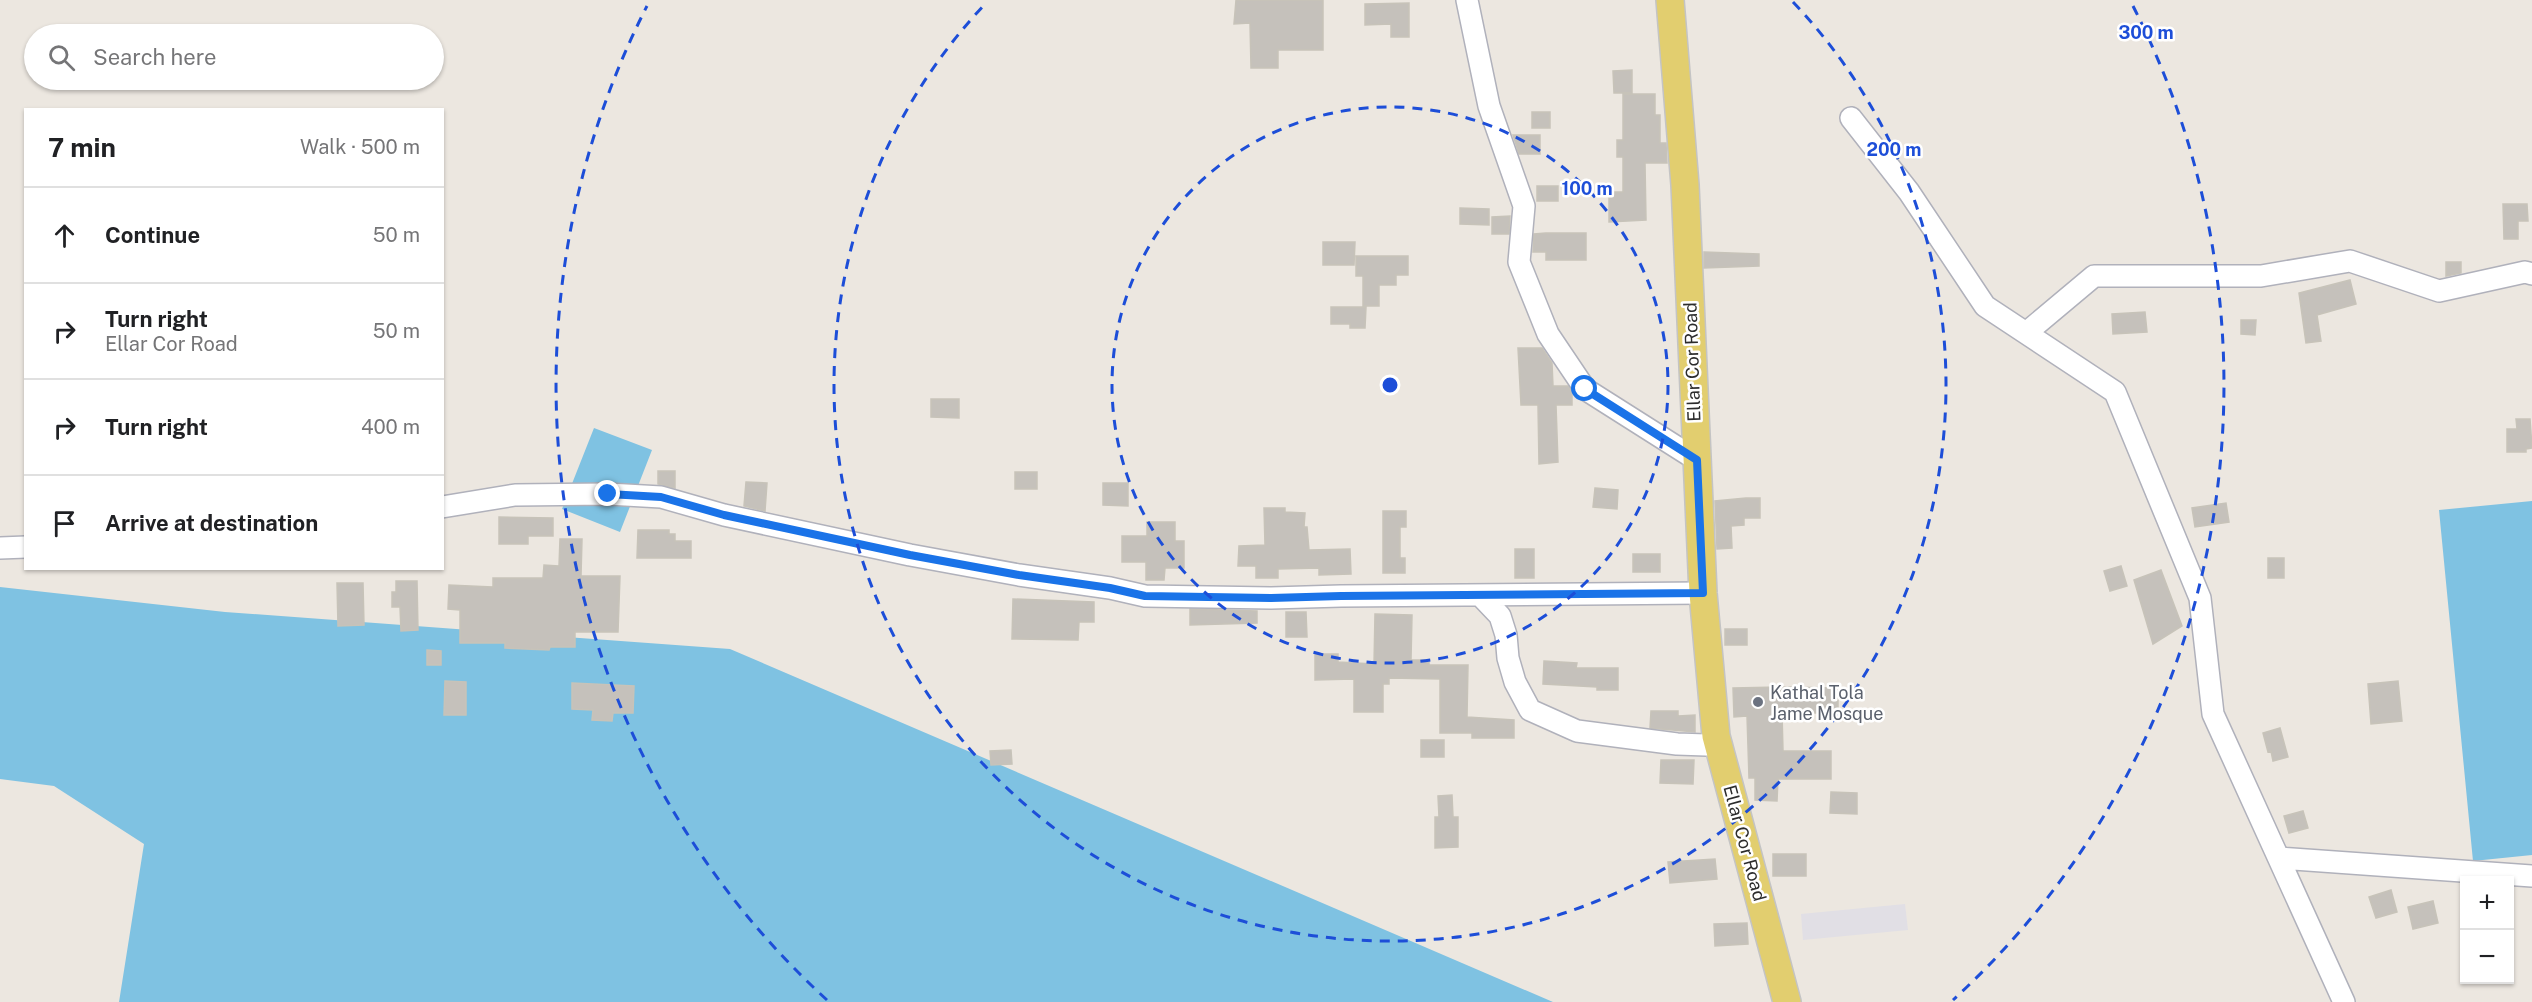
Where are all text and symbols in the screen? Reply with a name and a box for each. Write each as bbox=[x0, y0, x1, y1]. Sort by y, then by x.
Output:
text: 300 m bbox=[2118, 22, 2174, 43]
search box bbox=[24, 24, 444, 90]
icon: search bbox=[45, 41, 78, 74]
text: Search here bbox=[93, 44, 217, 70]
text: 7 min bbox=[48, 132, 116, 163]
text: Walk · 500 m bbox=[300, 135, 420, 159]
text: 200 m bbox=[1867, 139, 1921, 160]
text: 100 m bbox=[1561, 178, 1613, 199]
icon: ahead bbox=[48, 219, 81, 252]
text: Continue bbox=[105, 222, 200, 248]
text: 50 m bbox=[373, 223, 420, 247]
street label: Ellar Cor Road bbox=[1679, 302, 1705, 422]
text: Turn right bbox=[105, 306, 208, 332]
icon: right bbox=[48, 315, 81, 348]
text: 50 m bbox=[373, 319, 420, 343]
text: Ellar Cor Road bbox=[105, 332, 238, 356]
centre of rings bbox=[1380, 375, 1400, 395]
route start bbox=[1571, 375, 1597, 401]
icon: right bbox=[48, 411, 81, 444]
text: Turn right bbox=[105, 414, 208, 440]
text: 400 m bbox=[361, 415, 420, 439]
route end bbox=[594, 480, 620, 506]
icon: arrive bbox=[48, 507, 81, 540]
text: Arrive at destination bbox=[105, 510, 318, 536]
place label: Kathal Tola Jame Mosque bbox=[1770, 682, 1883, 724]
marker: Kathal Tola Jame Mosque bbox=[1751, 695, 1765, 709]
street label: Ellar Cor Road bbox=[1719, 783, 1771, 903]
map controls bbox=[2460, 876, 2514, 984]
button: + bbox=[2460, 876, 2514, 930]
button: − bbox=[2460, 930, 2514, 984]

